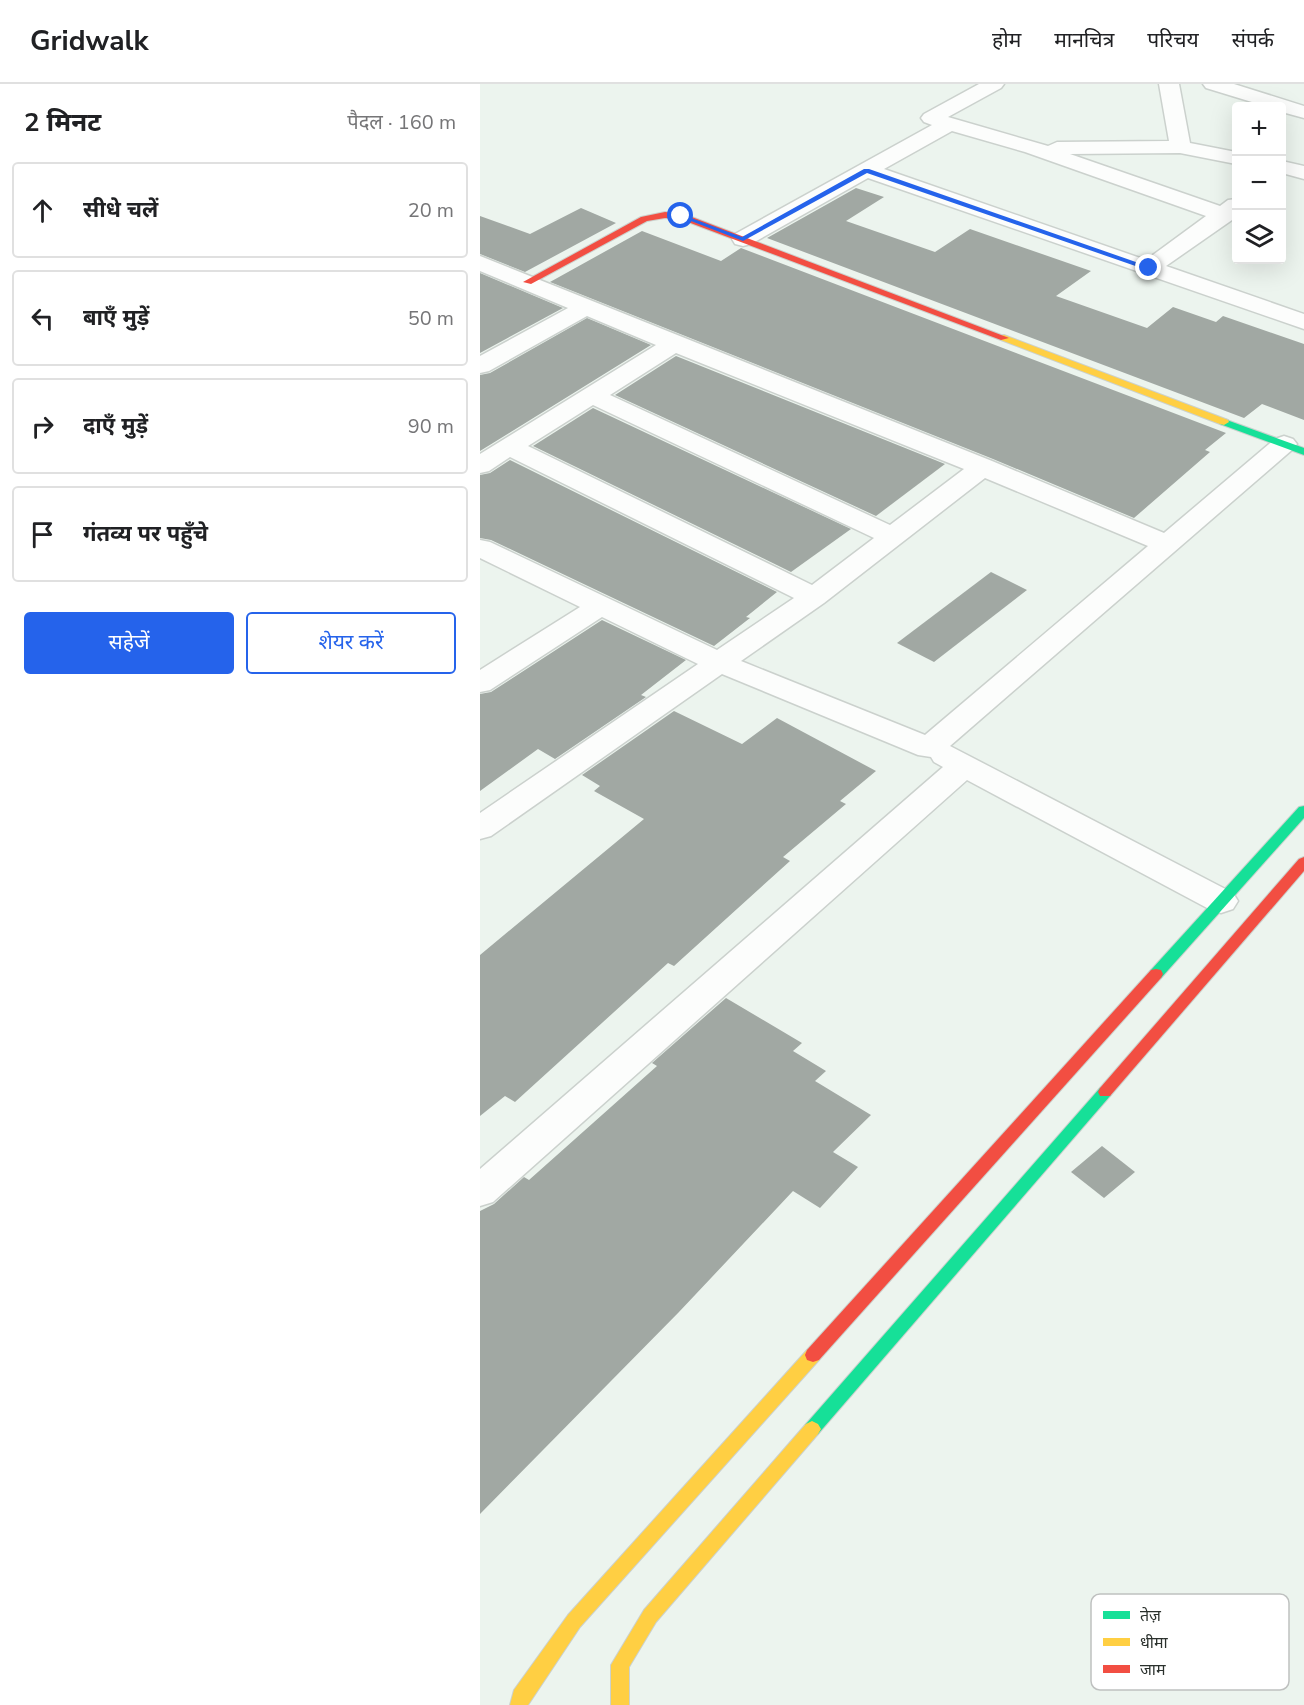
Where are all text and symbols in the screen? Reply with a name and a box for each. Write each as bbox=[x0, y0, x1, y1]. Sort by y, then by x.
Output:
text: Gridwalk bbox=[30, 22, 148, 60]
text: होम bbox=[992, 26, 1021, 54]
text: मानचित्र bbox=[1054, 26, 1114, 54]
text: परिचय bbox=[1147, 26, 1199, 54]
text: संपर्क bbox=[1232, 26, 1274, 54]
map controls bbox=[1232, 102, 1286, 264]
button: + bbox=[1232, 102, 1286, 156]
text: 2 मिनट bbox=[24, 105, 101, 140]
text: पैदल · 160 m bbox=[347, 109, 456, 136]
button: − bbox=[1232, 156, 1286, 210]
icon: ahead bbox=[26, 194, 59, 227]
text: सीधे चलें bbox=[83, 195, 158, 225]
text: 20 m bbox=[408, 197, 454, 224]
route start bbox=[667, 202, 693, 228]
button: layers bbox=[1232, 210, 1286, 264]
route end bbox=[1135, 254, 1161, 280]
icon: left bbox=[26, 302, 59, 335]
text: बाएँ मुड़ें bbox=[83, 303, 149, 333]
text: 50 m bbox=[408, 305, 454, 332]
icon: right bbox=[26, 410, 59, 443]
text: दाएँ मुड़ें bbox=[83, 411, 148, 441]
text: 90 m bbox=[408, 413, 454, 440]
icon: arrive bbox=[26, 518, 59, 551]
text: गंतव्य पर पहुँचे bbox=[83, 519, 208, 549]
button: सहेजें bbox=[24, 612, 234, 674]
button: शेयर करें bbox=[246, 612, 456, 674]
legend bbox=[1091, 1594, 1289, 1690]
text: तेज़ bbox=[1140, 1605, 1162, 1627]
text: धीमा bbox=[1140, 1632, 1169, 1654]
text: जाम bbox=[1140, 1659, 1166, 1681]

